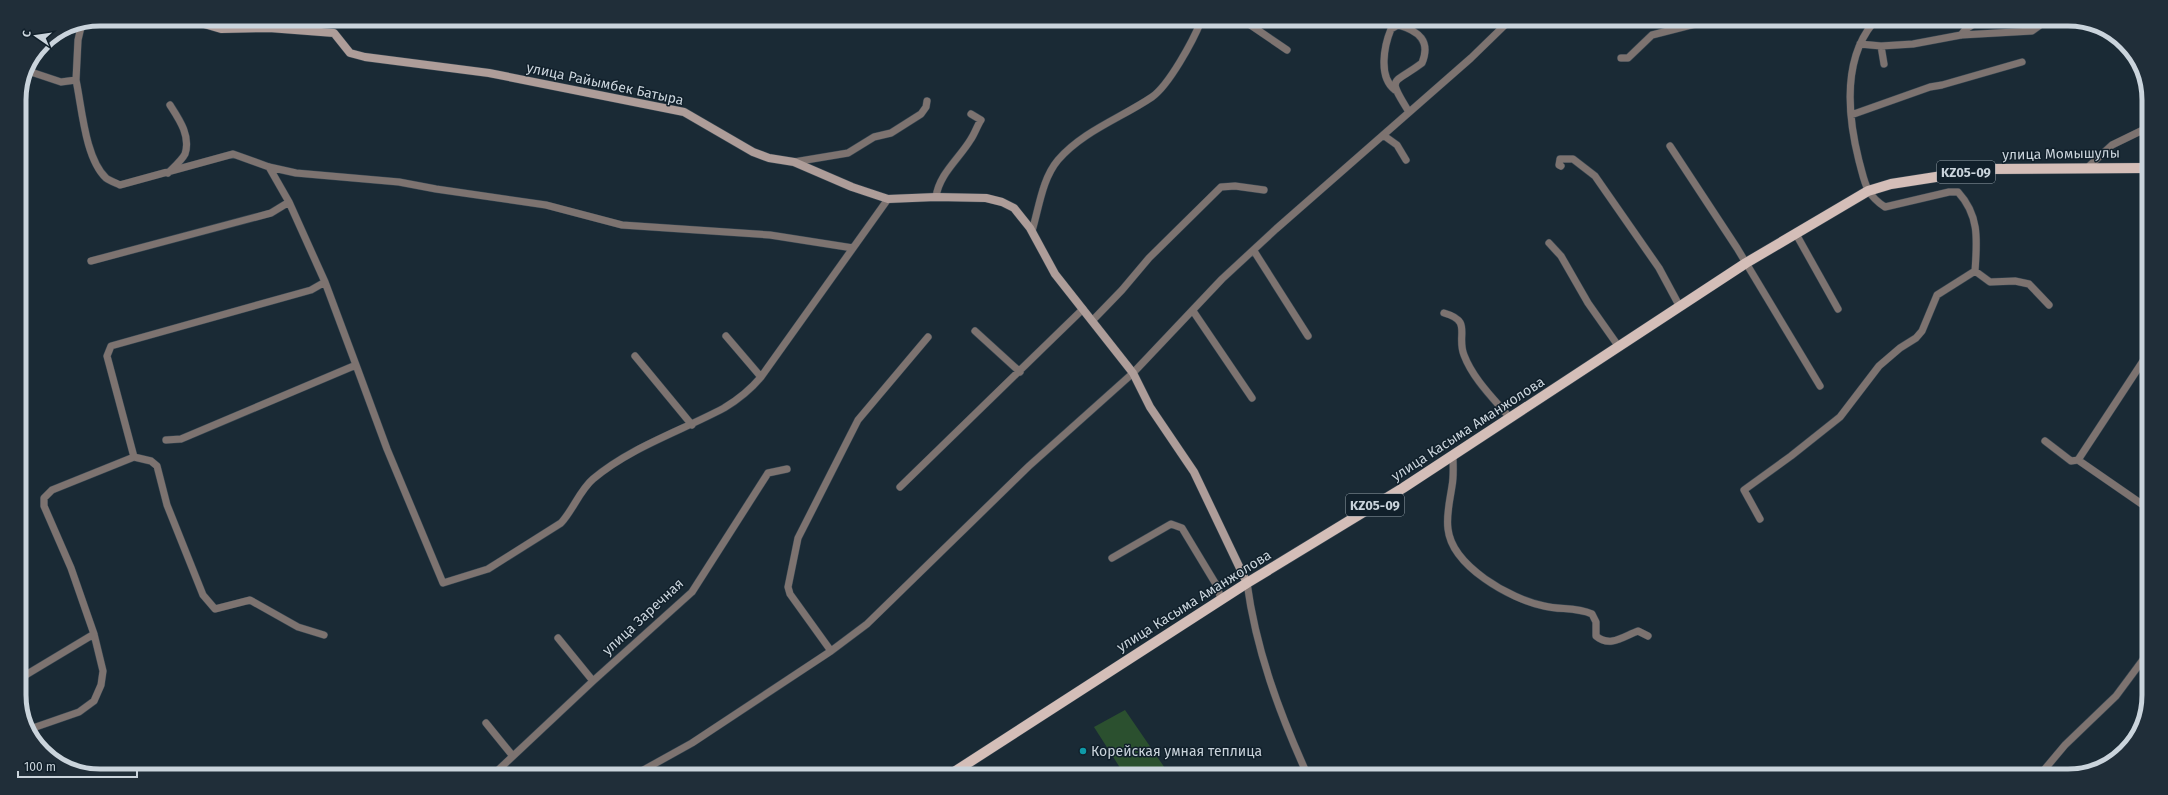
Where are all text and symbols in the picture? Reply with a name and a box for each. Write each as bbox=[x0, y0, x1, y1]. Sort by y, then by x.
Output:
north arrow bbox=[16, 16, 56, 56]
text: С bbox=[20, 29, 34, 38]
street label: улица Райымбек Батыра bbox=[525, 59, 685, 109]
street label: улица Момышулы bbox=[2002, 144, 2120, 164]
road number: KZ05-09 bbox=[1937, 161, 1995, 183]
street label: улица Касыма Аманжолова bbox=[1388, 373, 1548, 485]
road number: KZ05-09 bbox=[1346, 494, 1404, 516]
street label: улица Касыма Аманжолова bbox=[1114, 546, 1274, 656]
street label: улица Заречная bbox=[599, 575, 687, 659]
place label: Корейская умная теплица bbox=[1091, 743, 1262, 760]
marker: Корейская умная теплица bbox=[1078, 746, 1088, 756]
scale bar bbox=[18, 753, 137, 779]
text: 100 m bbox=[24, 760, 56, 774]

